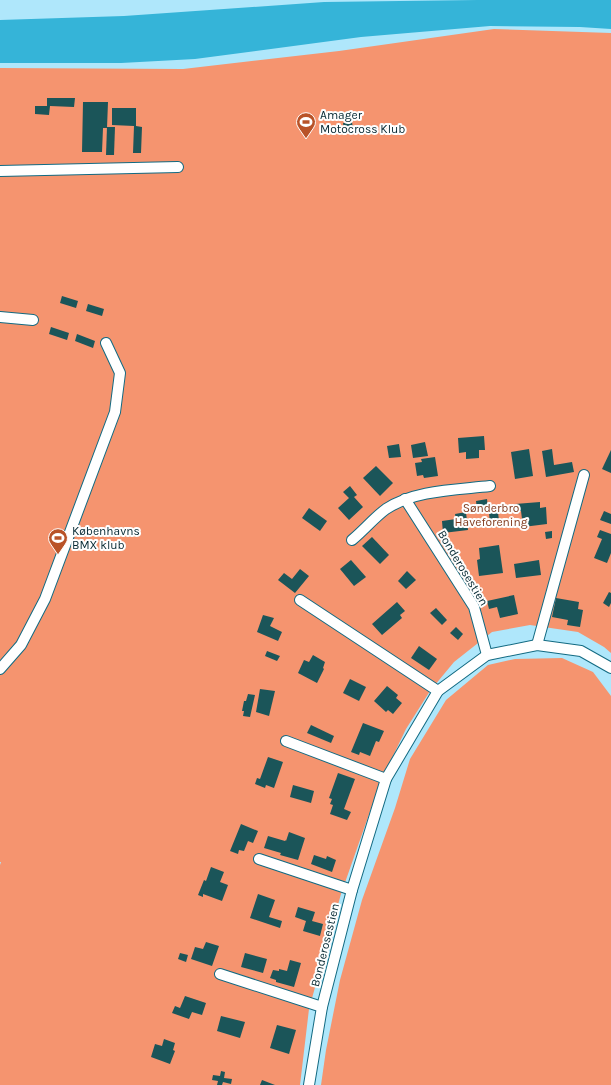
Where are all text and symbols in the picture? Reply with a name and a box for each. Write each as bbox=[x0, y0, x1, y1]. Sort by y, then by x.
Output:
place label: Amager Motocross Klub bbox=[320, 108, 405, 136]
sports icon: Amager Motocross Klub bbox=[295, 111, 317, 139]
park label: Sønderbro Haveforening bbox=[455, 501, 528, 529]
place label: Københavns BMX klub bbox=[72, 524, 140, 552]
sports icon: Københavns BMX klub bbox=[47, 527, 69, 555]
street label: Bonderosestien bbox=[435, 528, 491, 608]
street label: Bonderosestien bbox=[308, 902, 342, 988]

